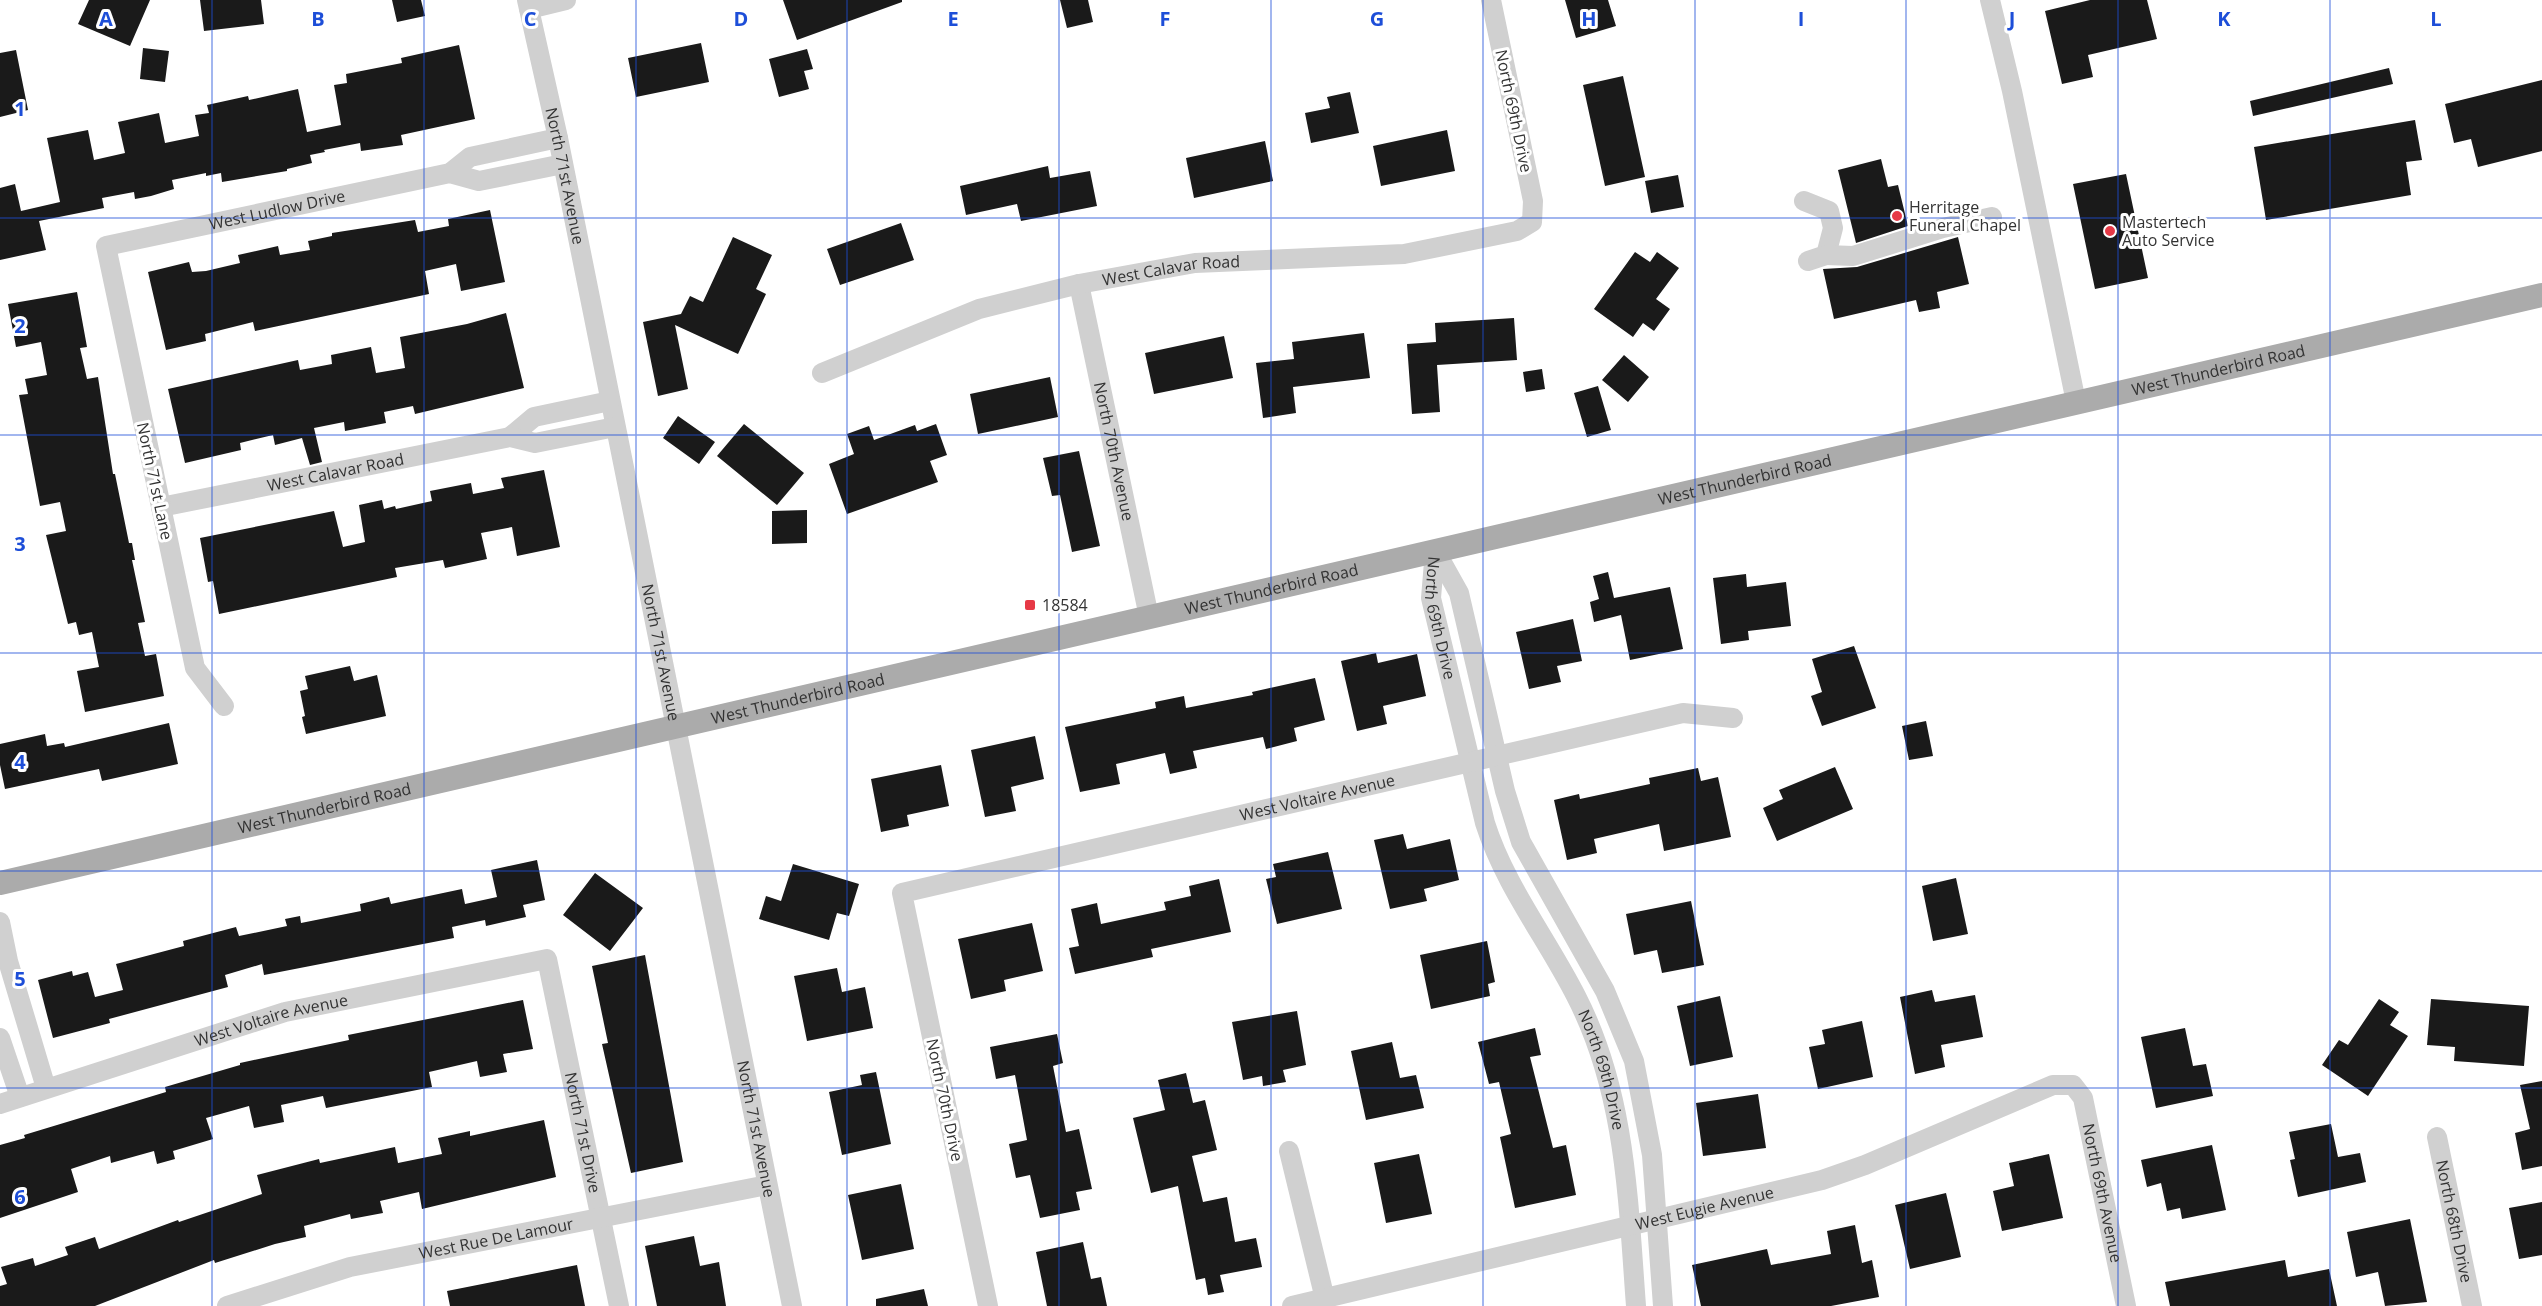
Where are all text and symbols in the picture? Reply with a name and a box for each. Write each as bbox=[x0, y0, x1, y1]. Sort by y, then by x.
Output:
text: A bbox=[99, 5, 113, 32]
text: B bbox=[311, 5, 325, 32]
text: C bbox=[524, 5, 537, 32]
text: D bbox=[734, 5, 748, 32]
text: E bbox=[947, 5, 959, 32]
text: F bbox=[1160, 5, 1170, 32]
text: G bbox=[1370, 5, 1384, 32]
text: H bbox=[1581, 5, 1597, 32]
text: I bbox=[1798, 5, 1804, 32]
text: J bbox=[2007, 5, 2015, 32]
text: K bbox=[2217, 5, 2231, 32]
text: L bbox=[2430, 5, 2442, 32]
street label: North 69th Drive bbox=[1490, 48, 1538, 174]
text: 1 bbox=[14, 95, 26, 122]
street label: North 71st Avenue bbox=[540, 105, 590, 246]
street label: West Ludlow Drive bbox=[207, 185, 347, 235]
place label: Herritage Funeral Chapel bbox=[1909, 196, 2021, 236]
marker: Herritage Funeral Chapel bbox=[1890, 209, 1904, 223]
place label: Mastertech Auto Service bbox=[2122, 211, 2214, 251]
marker: Mastertech Auto Service bbox=[2103, 224, 2117, 238]
street label: West Calavar Road bbox=[1101, 250, 1240, 291]
text: 2 bbox=[14, 312, 26, 339]
street label: West Thunderbird Road bbox=[2130, 339, 2307, 401]
street label: North 70th Avenue bbox=[1089, 380, 1140, 523]
street label: North 71st Lane bbox=[132, 420, 178, 542]
street label: West Calavar Road bbox=[265, 448, 406, 496]
street label: West Thunderbird Road bbox=[1656, 449, 1834, 510]
text: 3 bbox=[14, 530, 26, 557]
street label: North 69th Drive bbox=[1420, 556, 1461, 682]
street label: West Thunderbird Road bbox=[1183, 558, 1360, 620]
street label: North 71st Avenue bbox=[637, 582, 686, 723]
place label: 18584 bbox=[1042, 594, 1088, 616]
marker: 18584 bbox=[1023, 598, 1037, 612]
street label: West Thunderbird Road bbox=[709, 668, 887, 729]
text: 4 bbox=[14, 748, 26, 775]
street label: West Voltaire Avenue bbox=[1238, 769, 1397, 826]
street label: West Thunderbird Road bbox=[236, 777, 413, 839]
text: 5 bbox=[14, 965, 26, 992]
street label: West Voltaire Avenue bbox=[191, 989, 350, 1052]
street label: North 69th Drive bbox=[1573, 1006, 1630, 1132]
street label: North 70th Drive bbox=[921, 1037, 969, 1163]
street label: North 71st Avenue bbox=[732, 1058, 781, 1199]
street label: North 71st Drive bbox=[560, 1070, 606, 1195]
street label: North 69th Avenue bbox=[2078, 1121, 2128, 1265]
street label: North 68th Drive bbox=[2431, 1158, 2478, 1285]
street label: West Eugie Avenue bbox=[1633, 1181, 1776, 1235]
text: 6 bbox=[14, 1183, 26, 1210]
street label: West Rue De Lamour bbox=[417, 1212, 576, 1264]

